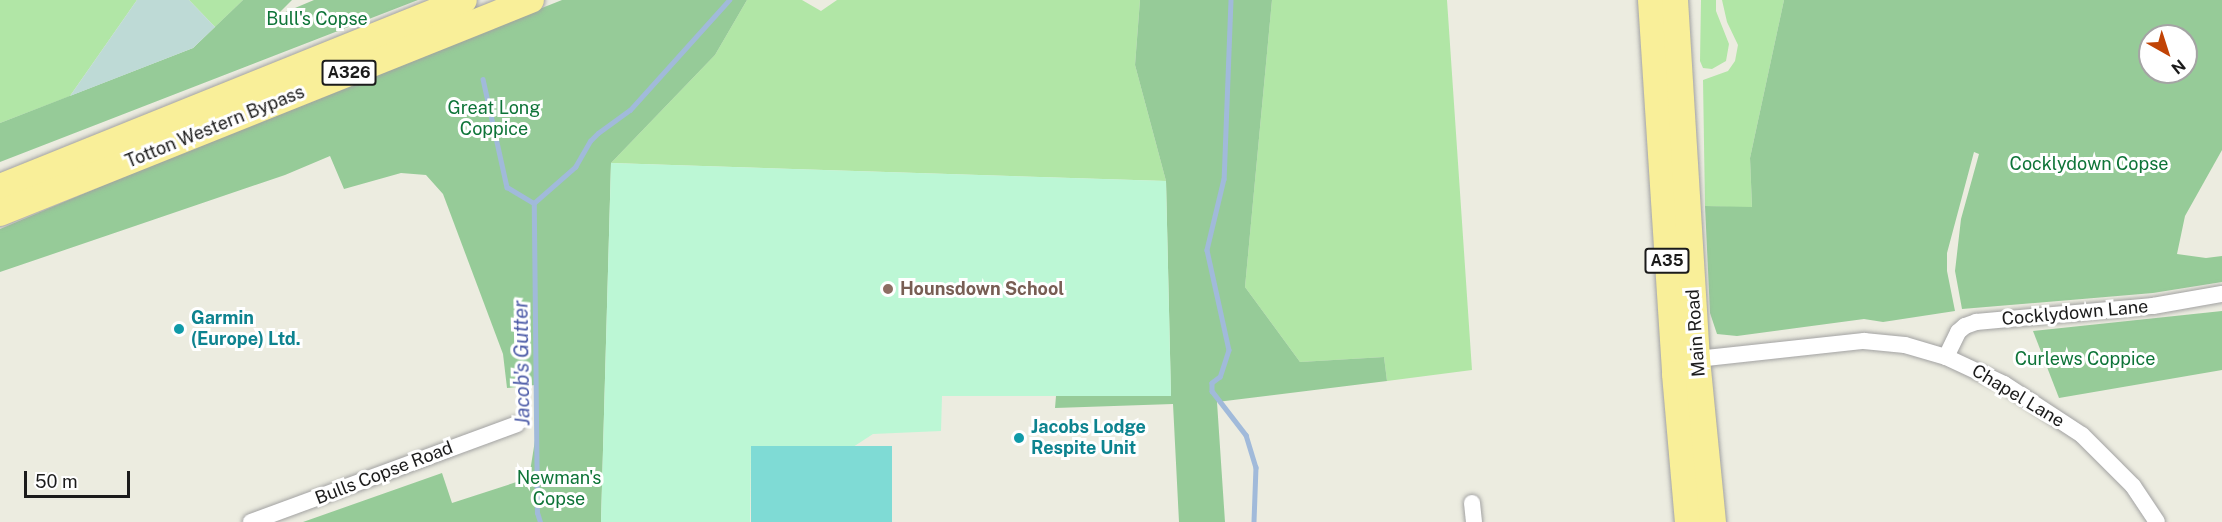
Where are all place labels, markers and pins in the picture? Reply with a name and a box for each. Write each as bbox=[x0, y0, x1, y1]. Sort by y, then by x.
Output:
place label: Hounsdown School bbox=[900, 278, 1064, 300]
marker: Hounsdown School bbox=[881, 282, 895, 296]
place label: Garmin (Europe) Ltd. bbox=[191, 308, 301, 350]
marker: Garmin (Europe) Ltd. bbox=[172, 322, 186, 336]
place label: Jacobs Lodge Respite Unit bbox=[1031, 417, 1146, 460]
marker: Jacobs Lodge Respite Unit bbox=[1012, 431, 1026, 445]

